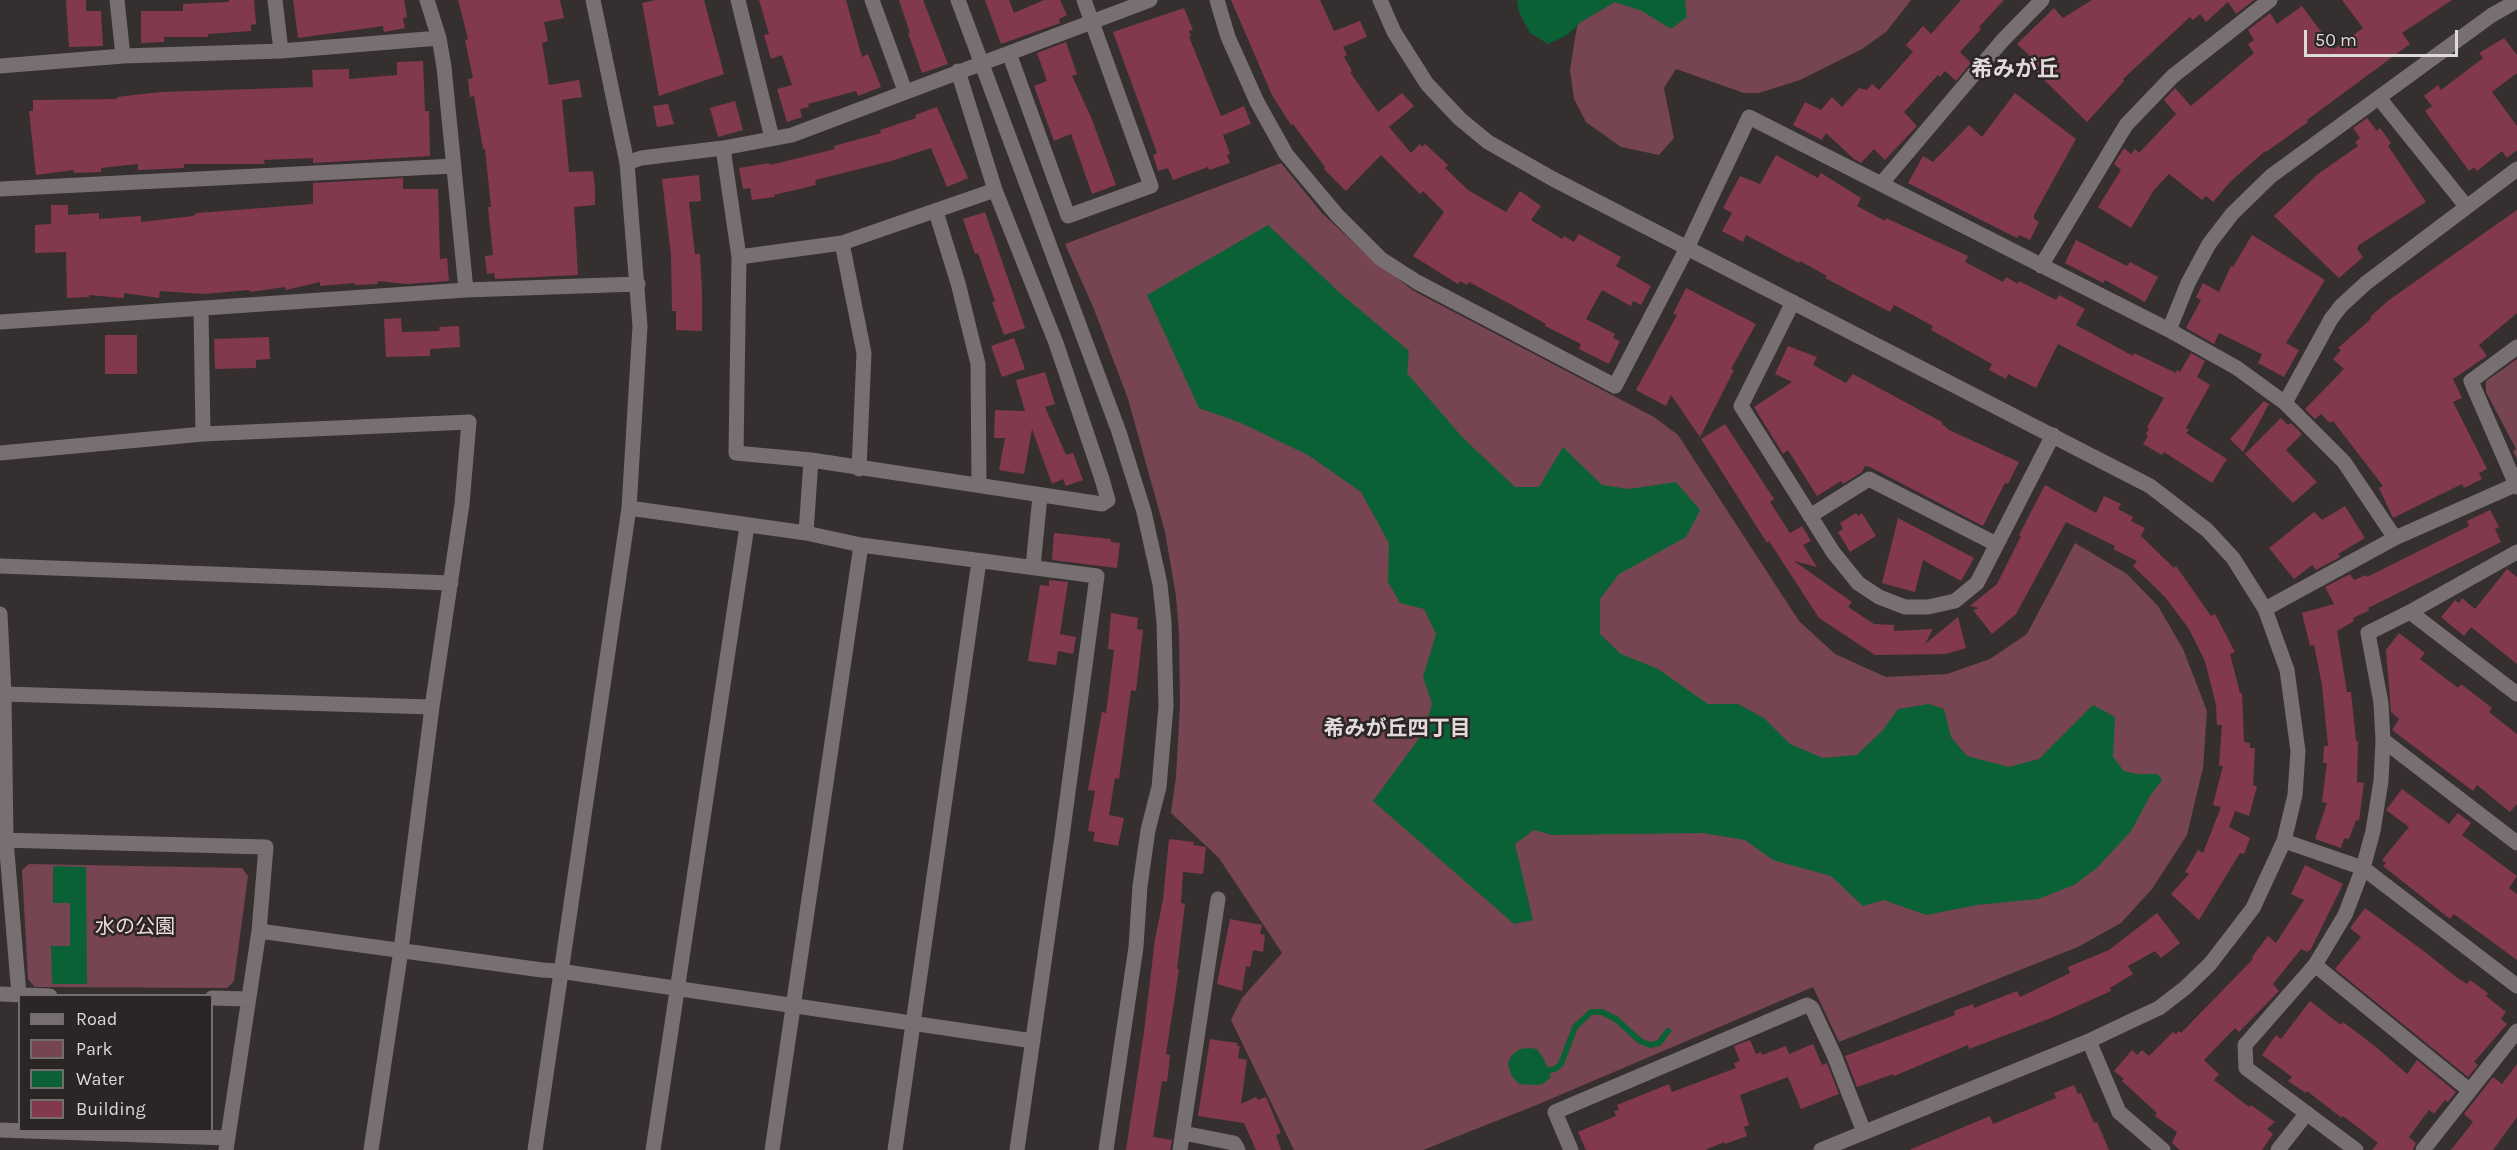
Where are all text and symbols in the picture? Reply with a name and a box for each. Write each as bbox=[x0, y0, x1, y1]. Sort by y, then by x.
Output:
scale bar bbox=[2307, 18, 2462, 56]
text: 50 m bbox=[2315, 29, 2357, 51]
district label: 希みが丘 bbox=[1971, 57, 2059, 83]
district label: 希みが丘四丁目 bbox=[1324, 716, 1470, 742]
park label: 水の公園 bbox=[95, 915, 175, 939]
legend bbox=[18, 994, 213, 1132]
text: Road bbox=[76, 1008, 117, 1030]
text: Park bbox=[76, 1038, 113, 1060]
text: Water bbox=[76, 1068, 124, 1090]
text: Building bbox=[76, 1098, 146, 1120]

